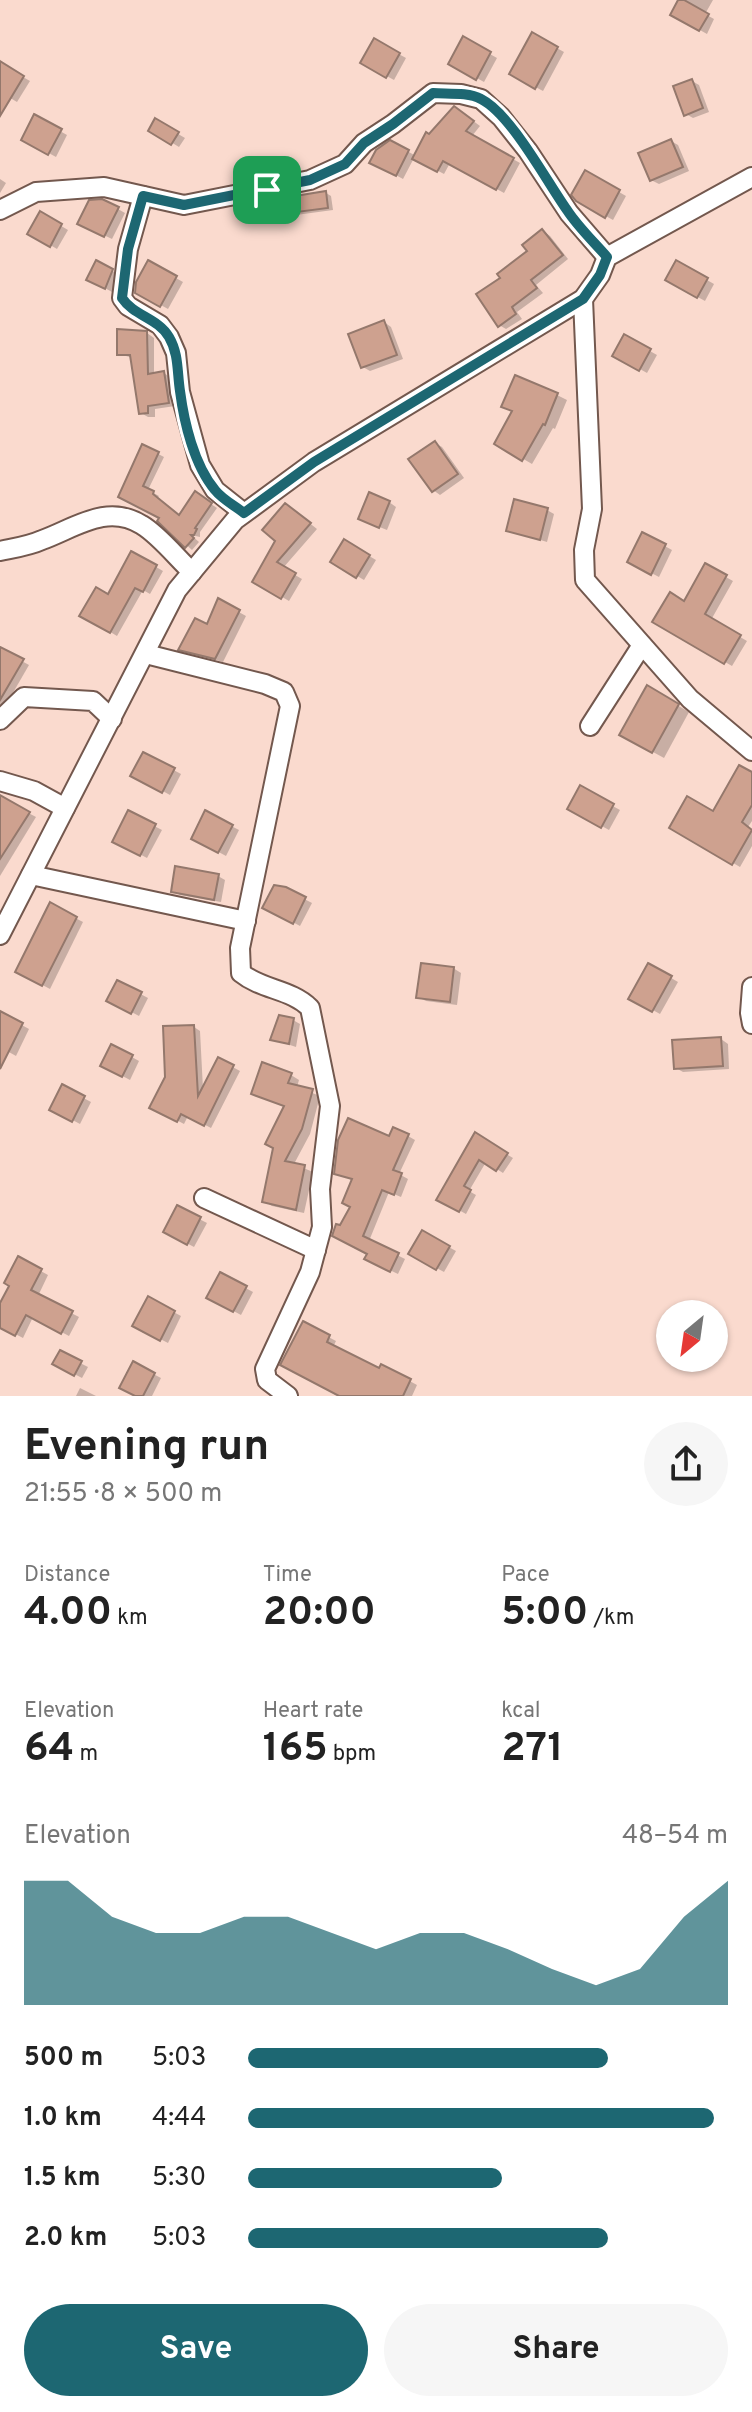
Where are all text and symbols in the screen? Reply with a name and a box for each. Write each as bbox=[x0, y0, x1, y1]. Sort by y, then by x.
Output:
pin bbox=[233, 156, 301, 224]
icon: arrive bbox=[245, 168, 289, 212]
north arrow bbox=[656, 1300, 728, 1372]
map controls bbox=[656, 1300, 728, 1372]
text: Evening run bbox=[24, 1420, 269, 1476]
button: share bbox=[644, 1422, 728, 1506]
text: 21:55 · 8 × 500 m bbox=[24, 1478, 222, 1511]
text: Distance bbox=[24, 1562, 110, 1589]
text: Time bbox=[263, 1562, 312, 1589]
text: Pace bbox=[501, 1562, 550, 1589]
text: 4.00 bbox=[24, 1589, 112, 1639]
text: 20:00 bbox=[263, 1589, 376, 1639]
text: 5:00 bbox=[501, 1589, 588, 1639]
text: km bbox=[112, 1605, 148, 1632]
text: /km bbox=[588, 1605, 634, 1632]
text: Elevation bbox=[24, 1698, 114, 1725]
text: Heart rate bbox=[263, 1698, 363, 1725]
text: kcal bbox=[501, 1698, 540, 1725]
text: 64 bbox=[24, 1725, 74, 1775]
text: 165 bbox=[263, 1725, 328, 1775]
text: 271 bbox=[501, 1725, 564, 1775]
text: m bbox=[74, 1741, 98, 1768]
text: bpm bbox=[328, 1741, 376, 1768]
text: Elevation bbox=[24, 1820, 131, 1853]
text: 48–54 m bbox=[622, 1820, 728, 1853]
text: 500 m bbox=[24, 2042, 103, 2075]
text: 5:03 bbox=[152, 2042, 206, 2075]
text: 1.0 km bbox=[24, 2102, 102, 2135]
text: 4:44 bbox=[152, 2102, 206, 2135]
text: 1.5 km bbox=[24, 2162, 101, 2195]
text: 5:30 bbox=[152, 2162, 206, 2195]
text: 2.0 km bbox=[24, 2222, 107, 2255]
text: 5:03 bbox=[152, 2222, 206, 2255]
button: Save bbox=[24, 2304, 368, 2396]
button: Share bbox=[384, 2304, 728, 2396]

